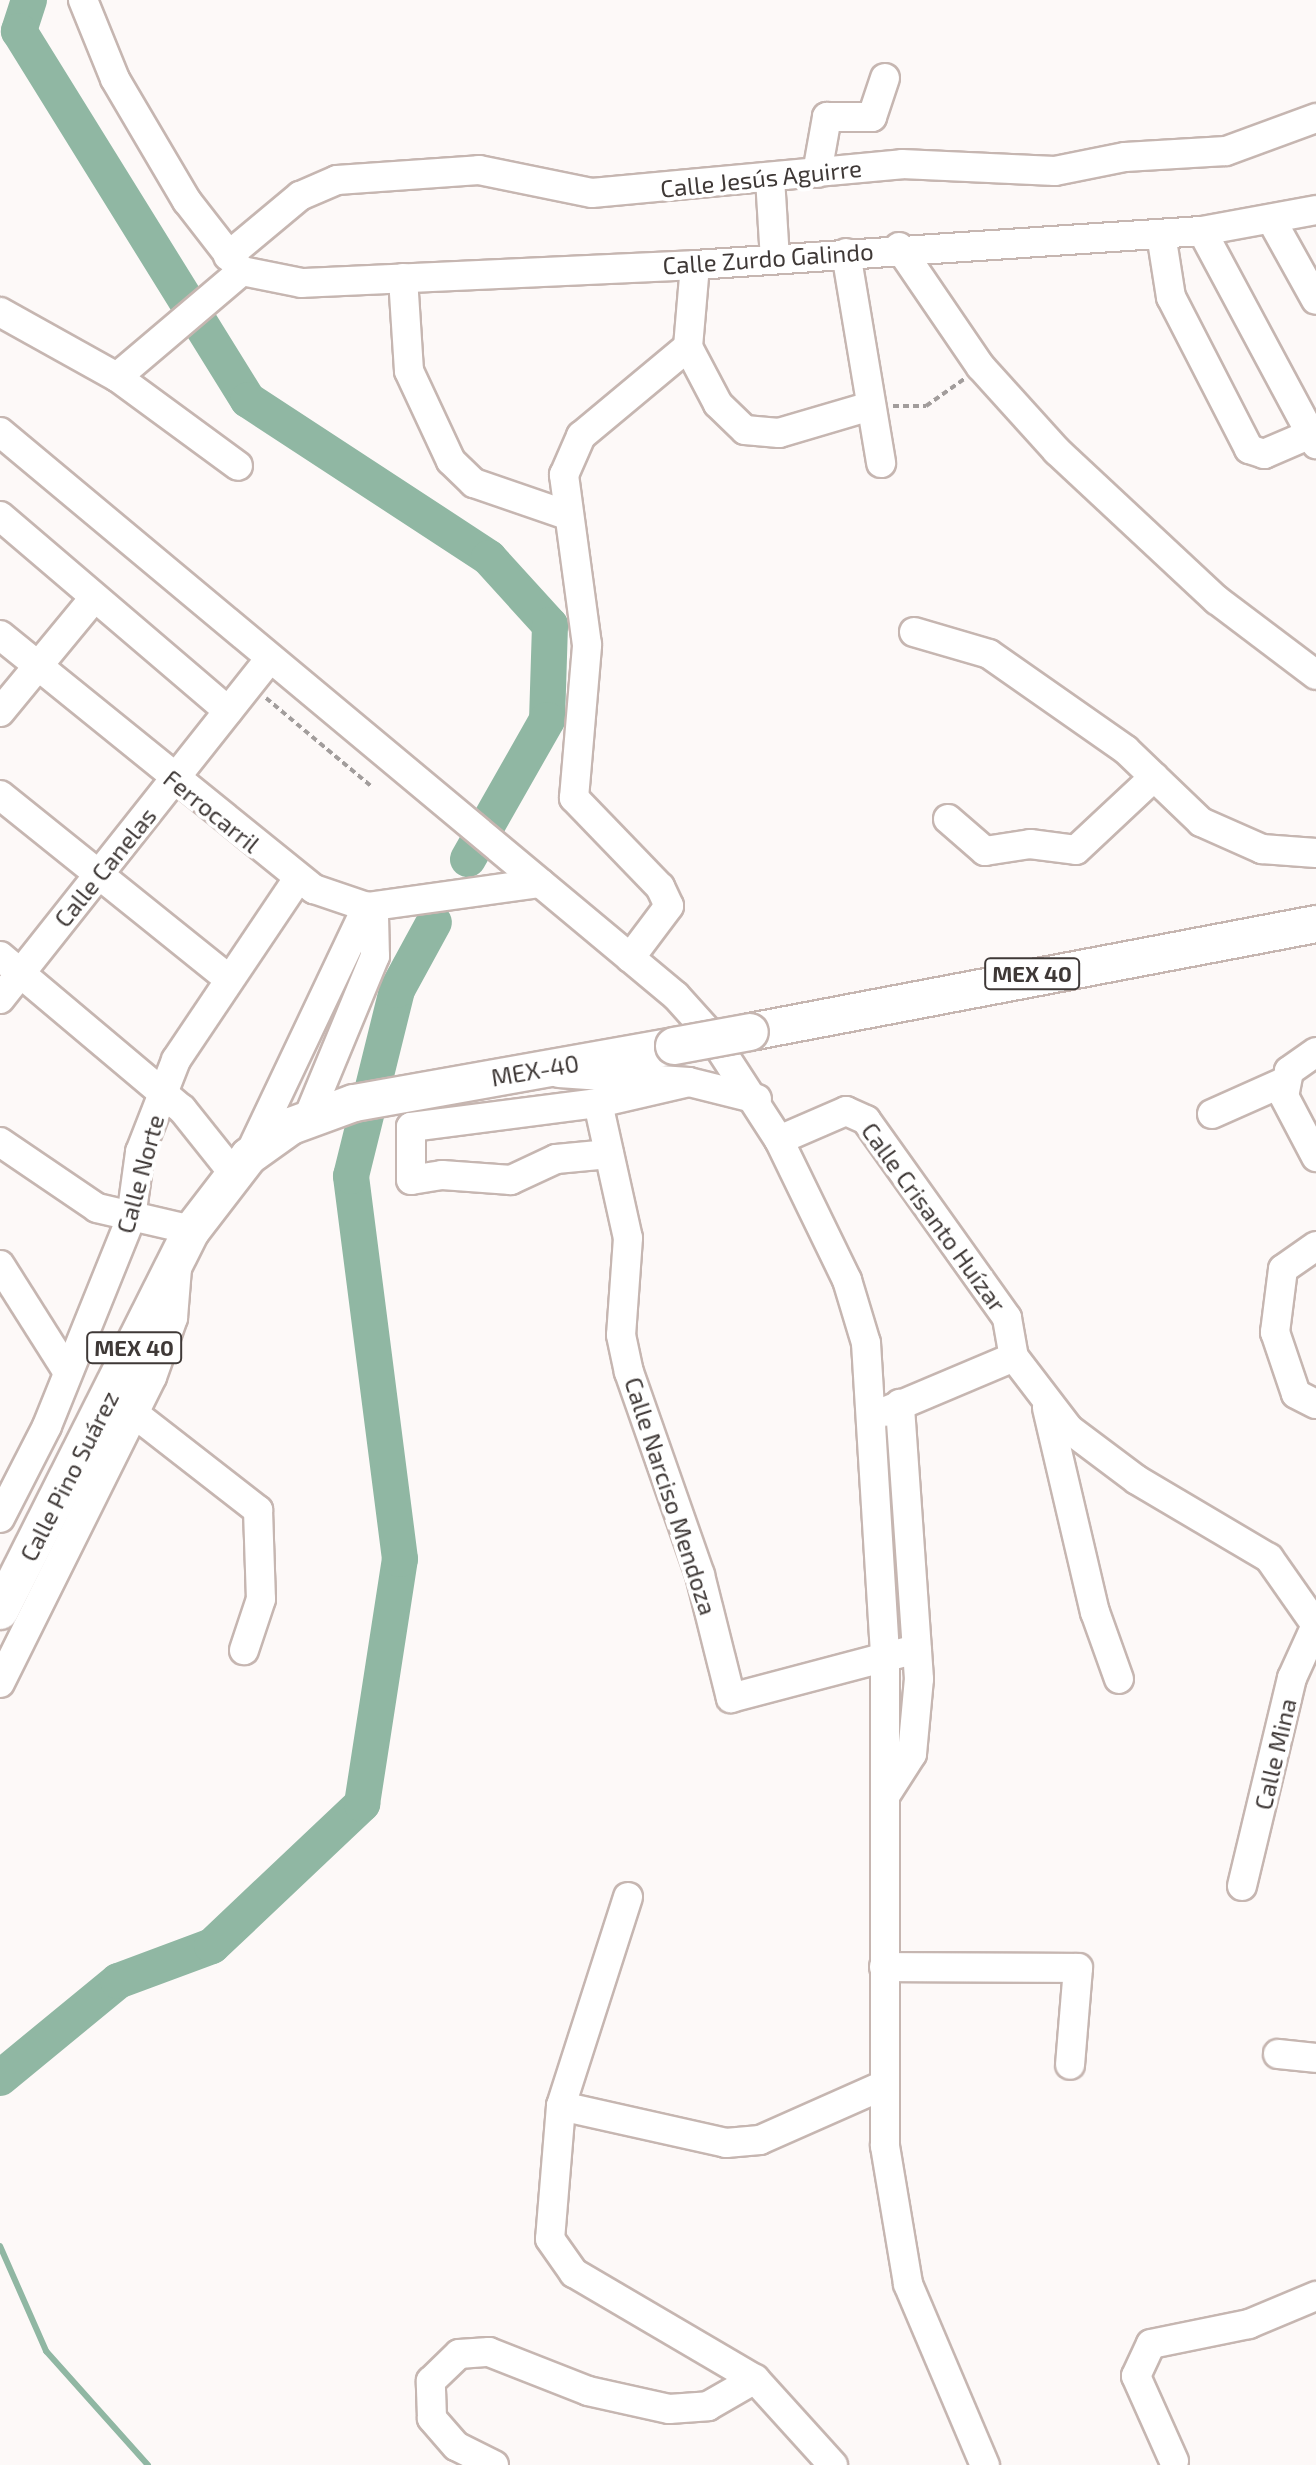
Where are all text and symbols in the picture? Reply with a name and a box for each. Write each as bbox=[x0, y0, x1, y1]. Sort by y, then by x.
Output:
street label: Calle Jesús Aguirre bbox=[658, 153, 864, 203]
street label: Calle Zurdo Galindo bbox=[662, 236, 874, 280]
street label: Ferrocarril bbox=[158, 764, 266, 858]
street label: Calle Canelas bbox=[48, 801, 162, 933]
road number: MEX 40 bbox=[984, 956, 1080, 992]
street label: MEX-40 bbox=[489, 1048, 581, 1092]
street label: Calle Norte bbox=[110, 1112, 170, 1236]
street label: Calle Crisanto Huízar bbox=[856, 1117, 1012, 1317]
road number: MEX 40 bbox=[86, 1330, 182, 1366]
street label: Calle Narciso Mendoza bbox=[619, 1373, 723, 1619]
street label: Calle Pino Suárez bbox=[14, 1386, 124, 1566]
street label: Calle Mina bbox=[1248, 1695, 1302, 1813]

